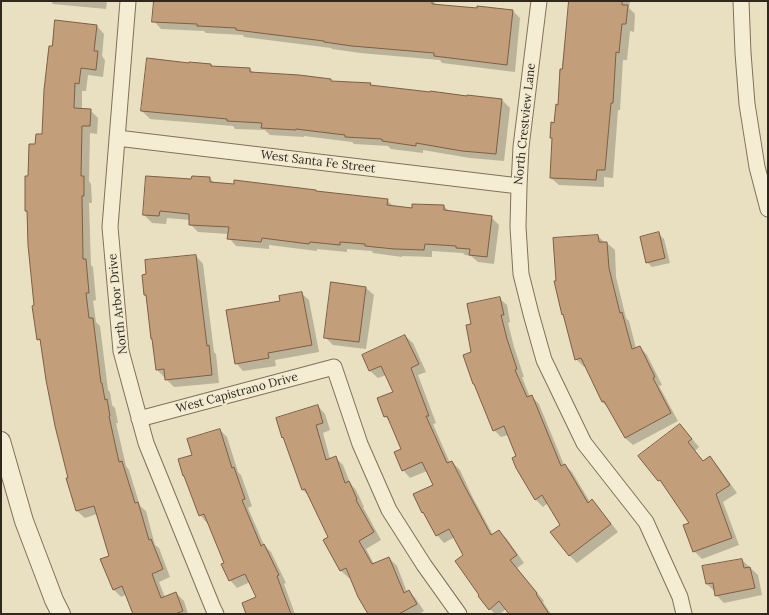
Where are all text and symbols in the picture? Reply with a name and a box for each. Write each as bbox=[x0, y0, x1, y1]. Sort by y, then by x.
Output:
street label: North Crestview Lane bbox=[511, 62, 539, 186]
street label: West Santa Fe Street bbox=[260, 148, 376, 176]
street label: North Arbor Drive bbox=[106, 253, 130, 355]
street label: West Capistrano Drive bbox=[175, 370, 299, 416]

